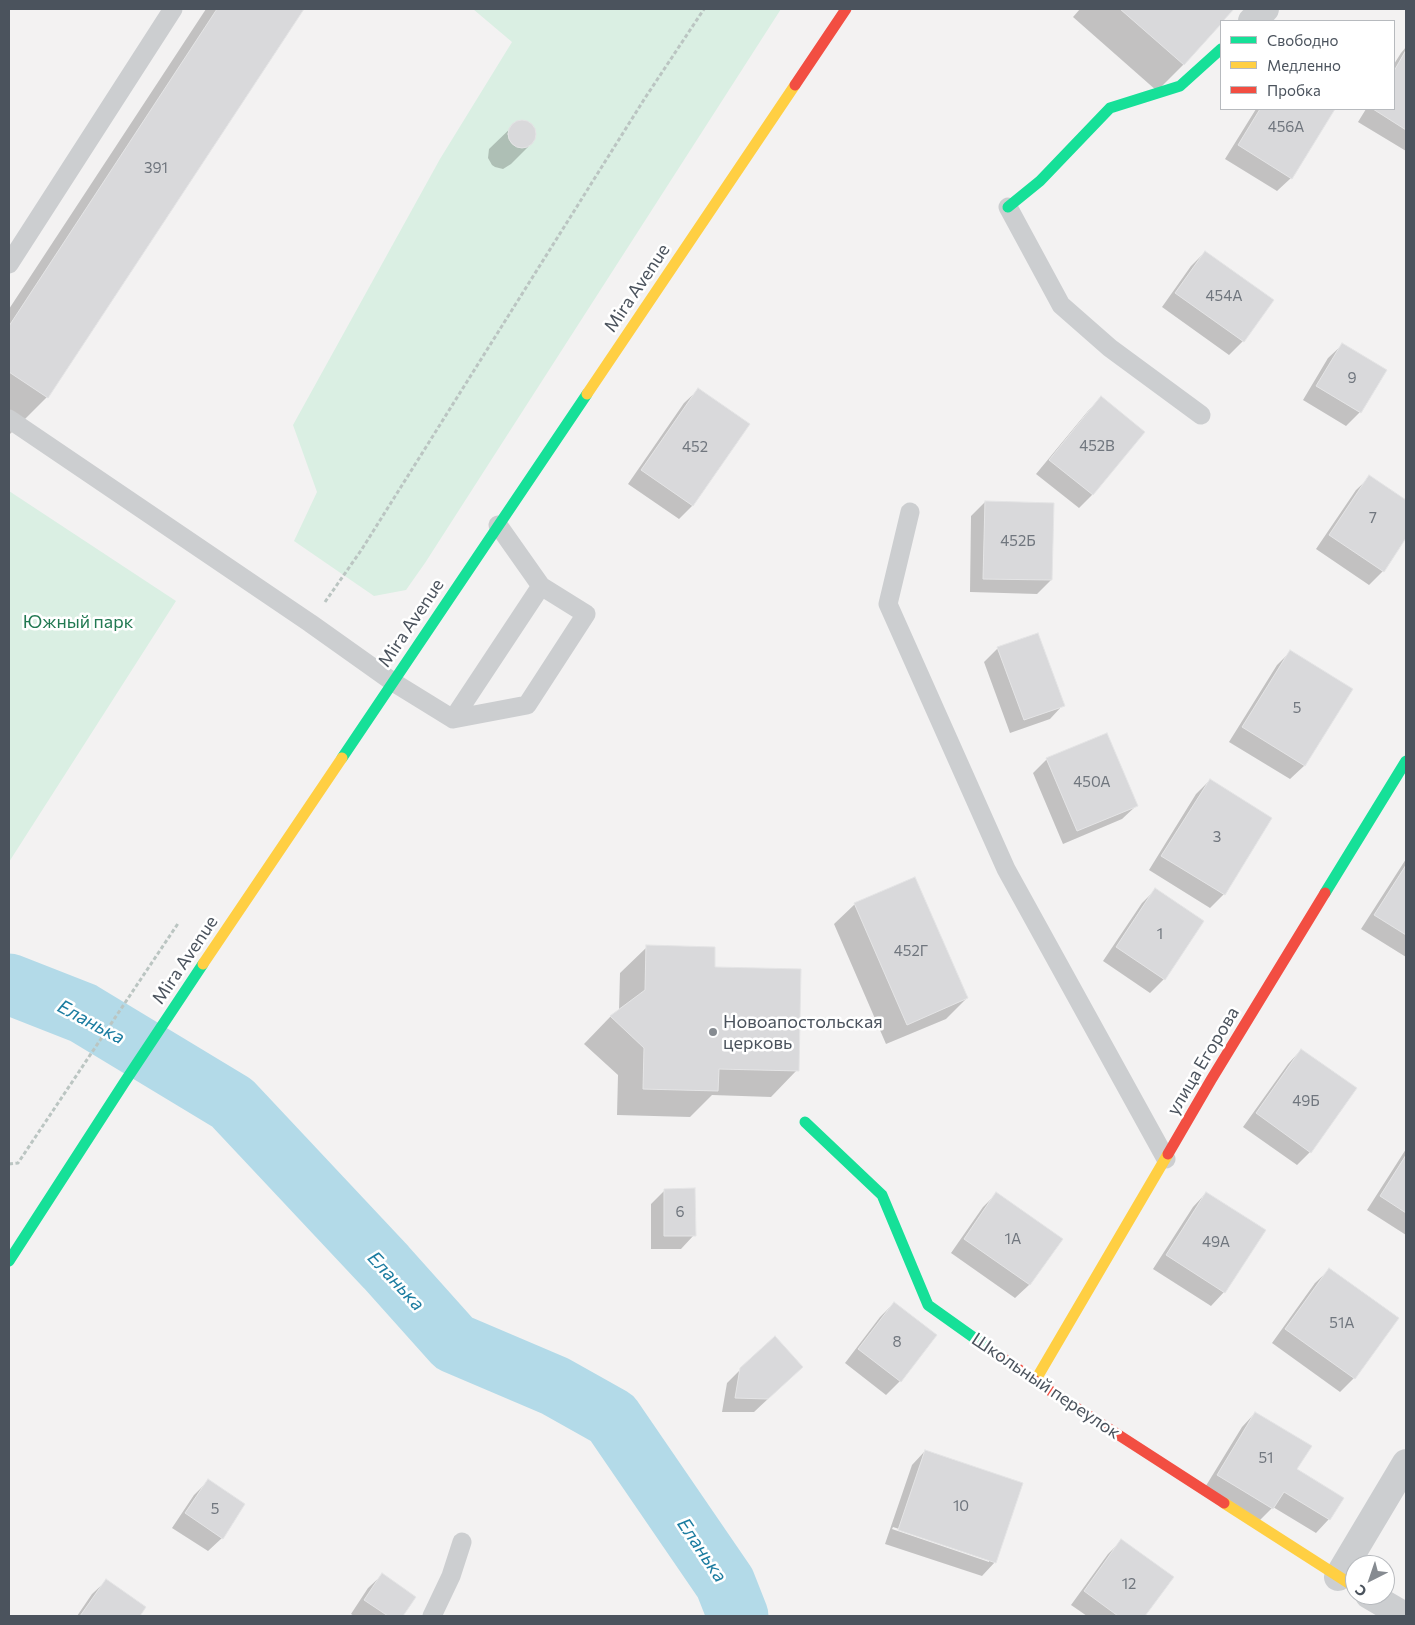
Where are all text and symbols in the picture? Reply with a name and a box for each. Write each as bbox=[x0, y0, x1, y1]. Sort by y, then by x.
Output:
legend bbox=[1220, 20, 1395, 110]
text: Свободно bbox=[1267, 31, 1338, 49]
text: Медленно bbox=[1267, 56, 1341, 74]
text: Пробка bbox=[1267, 81, 1321, 99]
house number: 456А bbox=[1268, 118, 1304, 136]
house number: 391 bbox=[144, 159, 168, 177]
street label: Mira Avenue bbox=[600, 240, 674, 336]
house number: 454А bbox=[1206, 287, 1242, 305]
house number: 9 bbox=[1347, 369, 1357, 387]
house number: 452В bbox=[1079, 437, 1115, 455]
house number: 452 bbox=[682, 438, 708, 456]
house number: 7 bbox=[1369, 509, 1377, 527]
house number: 452Б bbox=[1000, 532, 1036, 550]
street label: Mira Avenue bbox=[374, 575, 448, 671]
park label: Южный парк bbox=[23, 611, 133, 633]
house number: 5 bbox=[1293, 699, 1301, 717]
house number: 450А bbox=[1073, 773, 1111, 791]
house number: 3 bbox=[1213, 828, 1221, 846]
street label: Mira Avenue bbox=[148, 912, 222, 1008]
house number: 1 bbox=[1157, 925, 1163, 943]
house number: 452Г bbox=[894, 942, 928, 960]
water label: Еланька bbox=[54, 995, 128, 1049]
street label: улица Егорова bbox=[1162, 1003, 1244, 1119]
place label: Новоапостольская церковь bbox=[723, 1011, 883, 1054]
marker: Новоапостольская церковь bbox=[707, 1026, 719, 1038]
house number: 49Б bbox=[1292, 1092, 1320, 1110]
house number: 6 bbox=[675, 1203, 685, 1221]
house number: 1А bbox=[1005, 1230, 1021, 1248]
house number: 49А bbox=[1202, 1233, 1230, 1251]
water label: Еланька bbox=[363, 1247, 429, 1315]
house number: 51А bbox=[1329, 1314, 1355, 1332]
street label: Школьный переулок bbox=[968, 1328, 1124, 1444]
house number: 8 bbox=[892, 1333, 902, 1351]
house number: 51 bbox=[1258, 1449, 1274, 1467]
house number: 10 bbox=[953, 1497, 969, 1515]
house number: 5 bbox=[211, 1500, 219, 1518]
water label: Еланька bbox=[672, 1514, 732, 1586]
north arrow bbox=[1345, 1555, 1395, 1605]
house number: 12 bbox=[1122, 1575, 1136, 1593]
text: С bbox=[1351, 1581, 1370, 1601]

